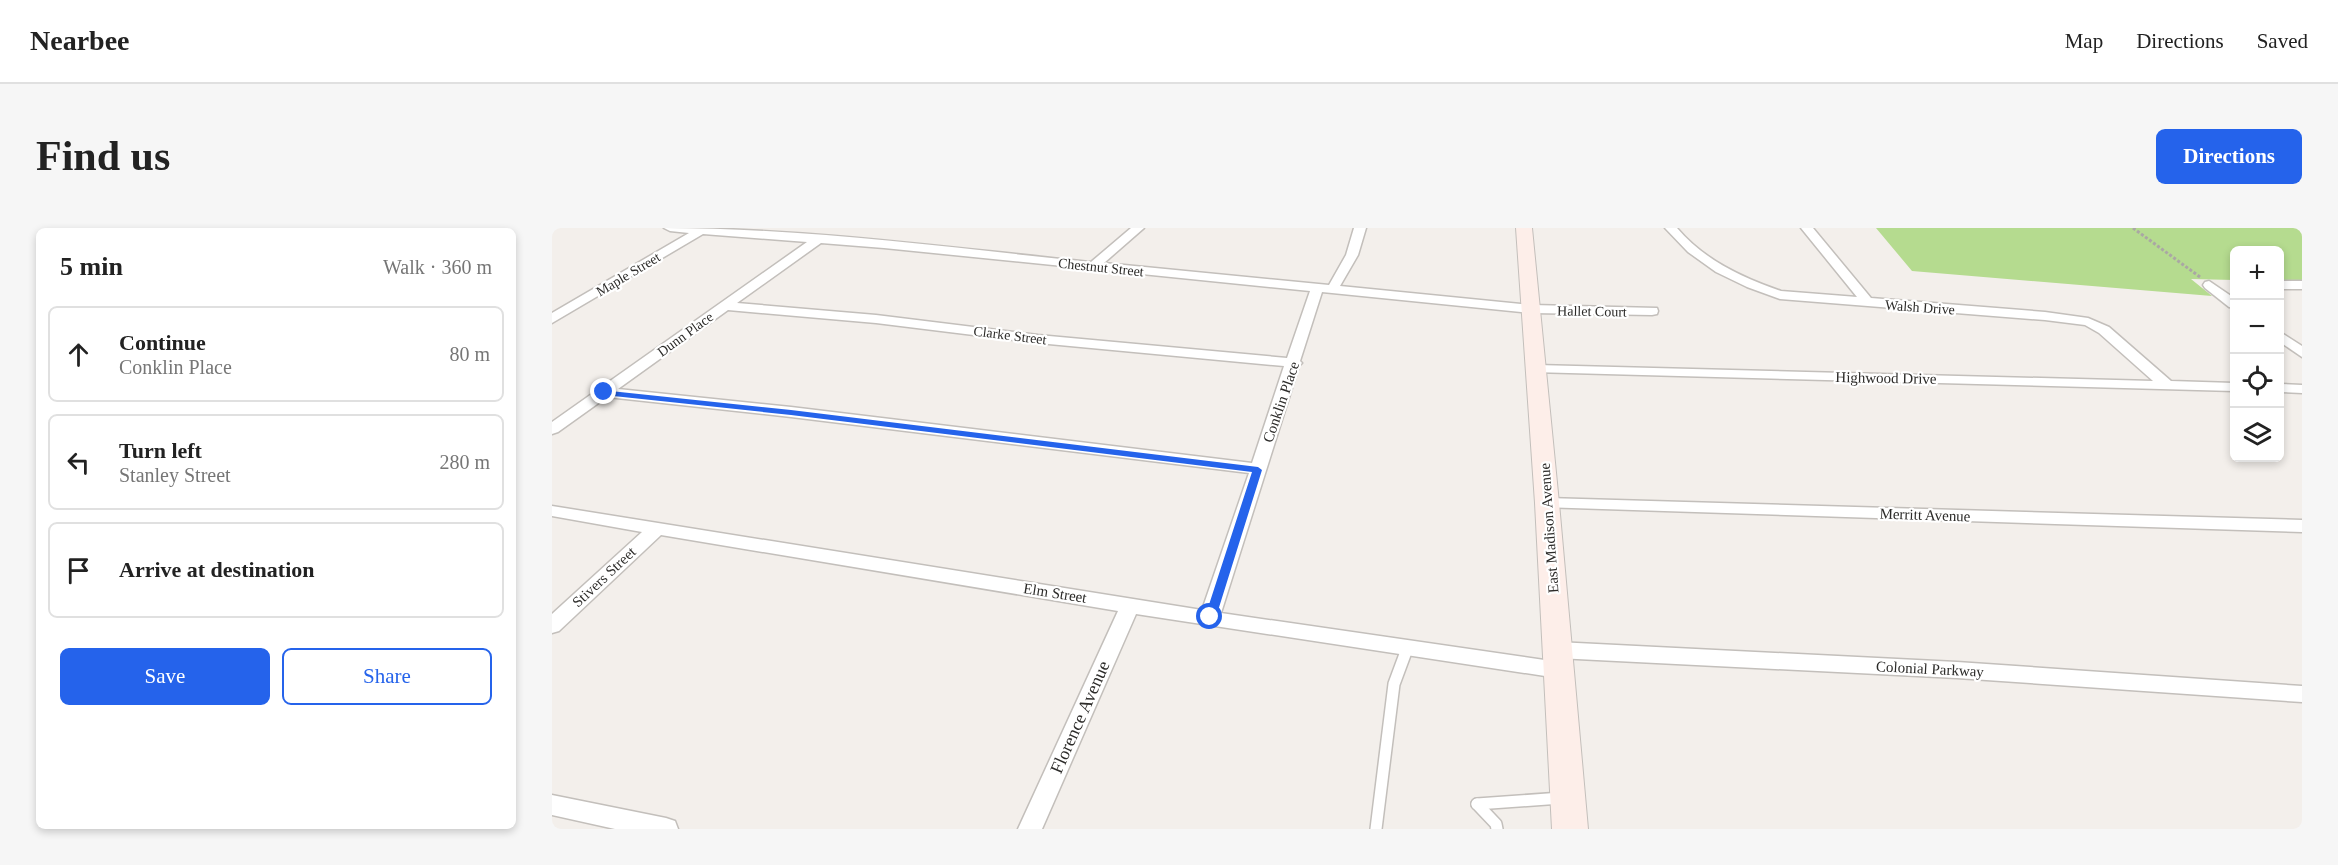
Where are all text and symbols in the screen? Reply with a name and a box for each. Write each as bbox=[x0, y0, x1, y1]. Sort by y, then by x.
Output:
text: Nearbee bbox=[30, 25, 130, 56]
text: Map bbox=[2065, 29, 2103, 53]
text: Directions bbox=[2136, 29, 2224, 53]
text: Saved bbox=[2257, 29, 2308, 53]
button: Directions bbox=[2156, 129, 2302, 184]
text: Find us bbox=[36, 133, 170, 179]
map controls bbox=[2230, 246, 2284, 462]
button: + bbox=[2230, 246, 2284, 300]
street label: Maple Street bbox=[594, 249, 663, 299]
text: 5 min bbox=[60, 252, 123, 281]
text: Walk · 360 m bbox=[383, 256, 492, 278]
street label: Chestnut Street bbox=[1057, 256, 1145, 279]
street label: Walsh Drive bbox=[1885, 298, 1955, 317]
button: − bbox=[2230, 300, 2284, 354]
street label: Hallet Court bbox=[1557, 303, 1627, 320]
street label: Dunn Place bbox=[655, 309, 716, 360]
street label: Clarke Street bbox=[973, 324, 1047, 347]
text: Continue bbox=[119, 330, 206, 355]
icon: ahead bbox=[62, 338, 95, 371]
text: 80 m bbox=[449, 343, 490, 365]
button: locate bbox=[2230, 354, 2284, 408]
text: Conklin Place bbox=[119, 356, 232, 378]
street label: Conklin Place bbox=[1260, 359, 1302, 445]
street label: Highwood Drive bbox=[1835, 369, 1937, 387]
route end bbox=[590, 378, 616, 404]
button: layers bbox=[2230, 408, 2284, 462]
text: Turn left bbox=[119, 438, 202, 463]
icon: left bbox=[62, 446, 95, 479]
text: 280 m bbox=[439, 451, 490, 473]
street label: East Madison Avenue bbox=[1536, 462, 1562, 594]
text: Stanley Street bbox=[119, 464, 231, 486]
street label: Merritt Avenue bbox=[1879, 505, 1971, 525]
street label: Stivers Street bbox=[569, 543, 639, 610]
icon: arrive bbox=[62, 554, 95, 587]
text: Arrive at destination bbox=[119, 557, 315, 582]
street label: Elm Street bbox=[1022, 580, 1089, 606]
route start bbox=[1196, 603, 1222, 629]
button: Save bbox=[60, 648, 270, 705]
button: Share bbox=[282, 648, 492, 705]
street label: Florence Avenue bbox=[1046, 658, 1114, 776]
street label: Colonial Parkway bbox=[1876, 658, 1985, 680]

